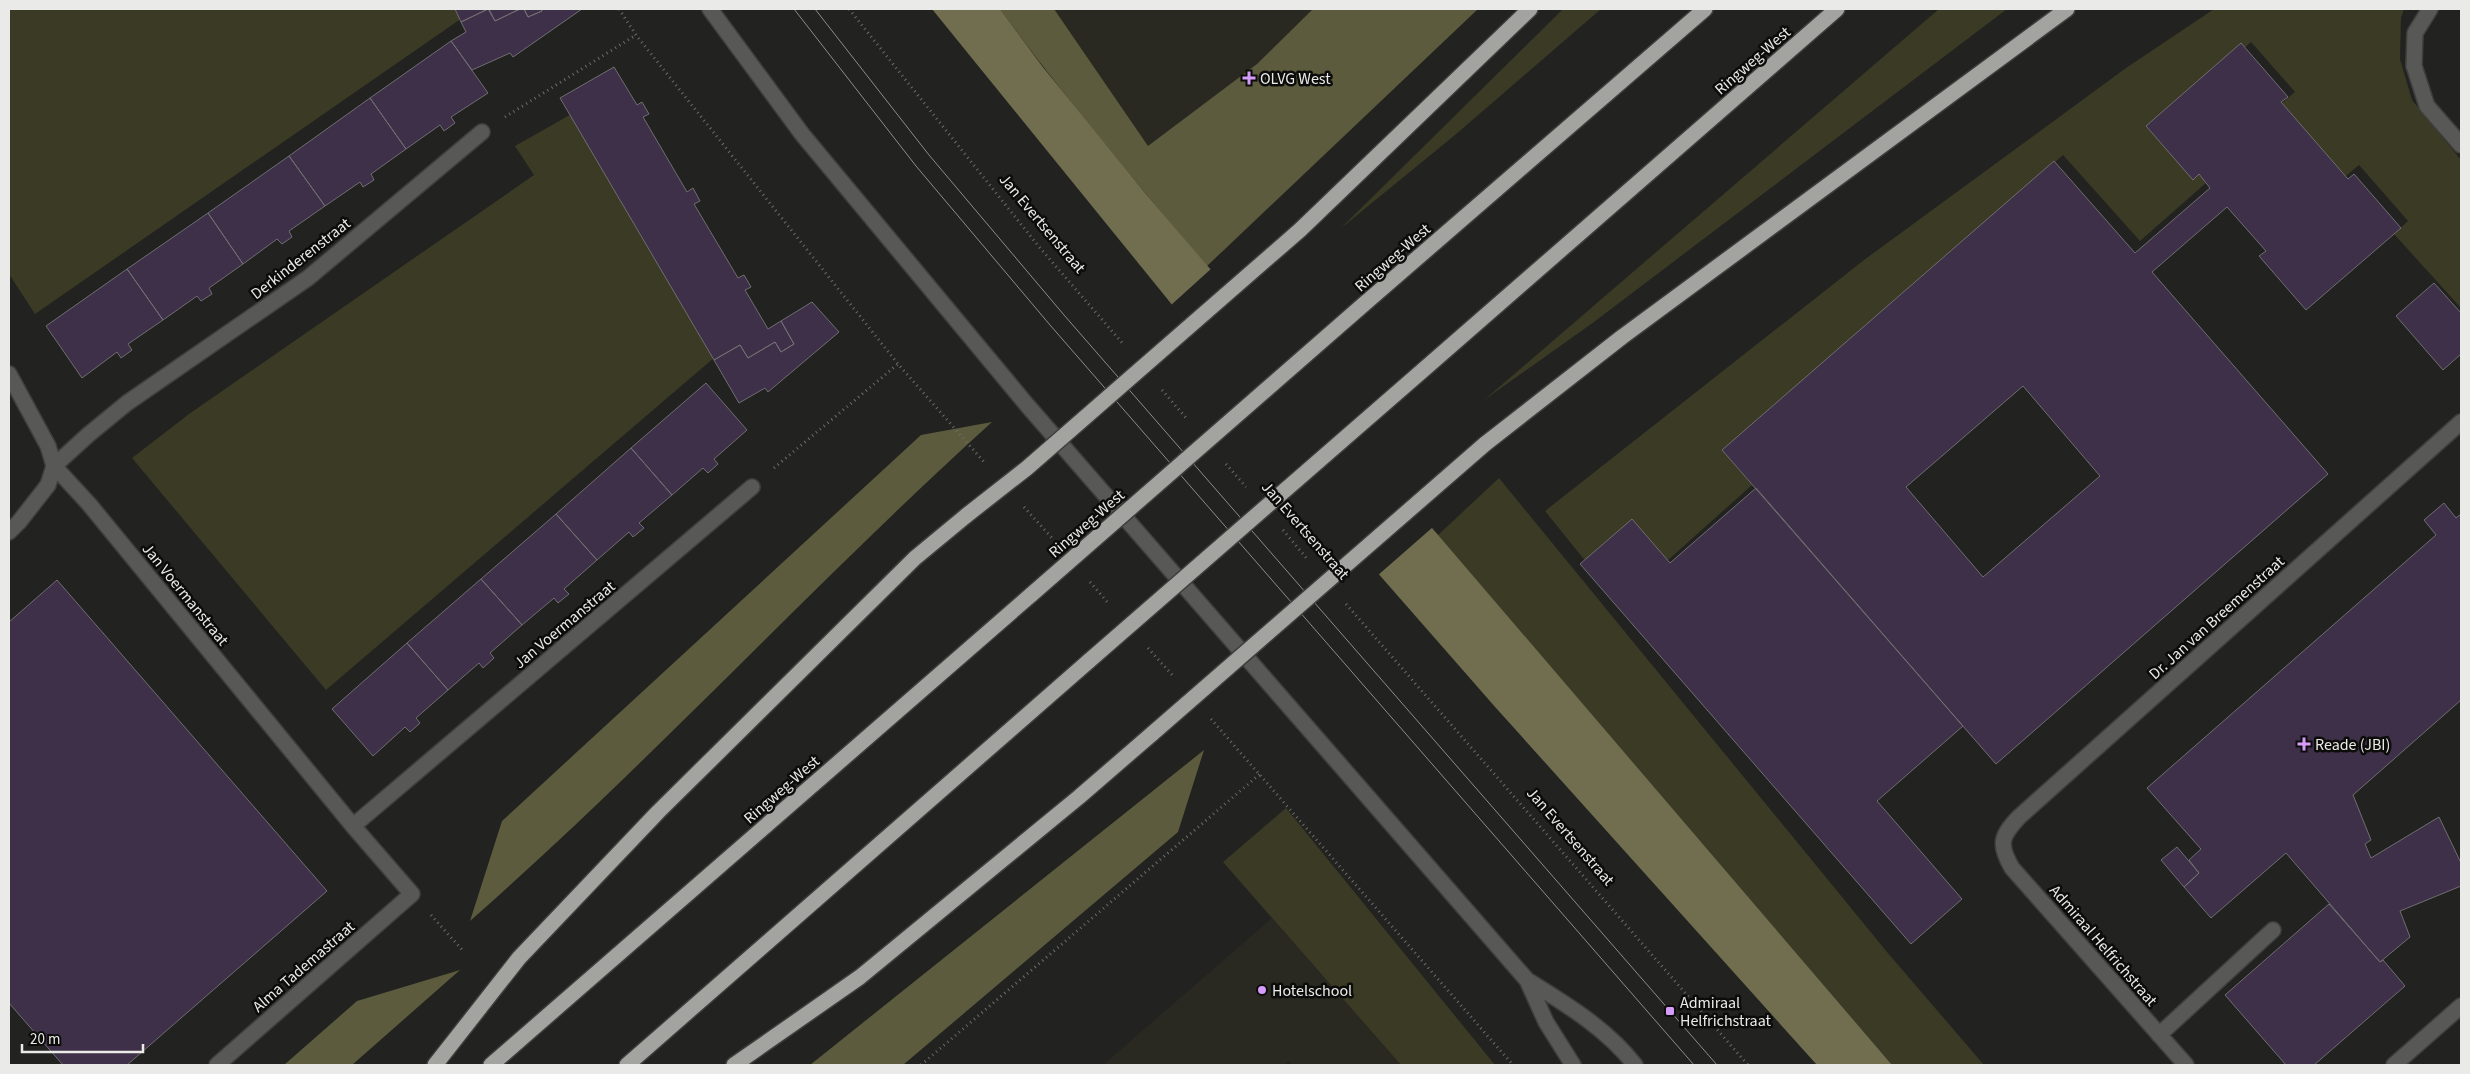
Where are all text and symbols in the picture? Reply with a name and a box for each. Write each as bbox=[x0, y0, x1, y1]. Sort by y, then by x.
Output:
street label: Ringweg-West bbox=[1710, 21, 1796, 100]
place label: OLVG West bbox=[1260, 68, 1331, 90]
marker: OLVG West bbox=[1242, 71, 1256, 85]
street label: Jan Evertsenstraat bbox=[994, 169, 1091, 279]
street label: Derkinderenstraat bbox=[246, 212, 356, 305]
street label: Ringweg-West bbox=[1350, 218, 1436, 297]
street label: Jan Evertsenstraat bbox=[1256, 477, 1355, 585]
street label: Ringweg-West bbox=[1044, 484, 1130, 563]
street label: Jan Voermanstraat bbox=[137, 539, 234, 651]
street label: Dr. Jan van Breemenstraat bbox=[2144, 550, 2290, 685]
street label: Jan Voermanstraat bbox=[509, 575, 620, 674]
place label: Reade (JBI) bbox=[2315, 734, 2390, 756]
marker: Reade (JBI) bbox=[2297, 737, 2311, 751]
street label: Ringweg-West bbox=[739, 750, 825, 829]
street label: Jan Evertsenstraat bbox=[1521, 783, 1620, 891]
street label: Admiraal Helfrichstraat bbox=[2044, 880, 2163, 1012]
street label: Alma Tademastraat bbox=[248, 916, 360, 1017]
place label: Hotelschool bbox=[1272, 980, 1352, 1002]
marker: Hotelschool bbox=[1256, 984, 1268, 996]
place label: Admiraal Helfrichstraat bbox=[1680, 992, 1771, 1032]
marker: Admiraal Helfrichstraat bbox=[1664, 1005, 1676, 1017]
scale bar bbox=[22, 1022, 144, 1054]
text: 20 m bbox=[30, 1029, 60, 1050]

